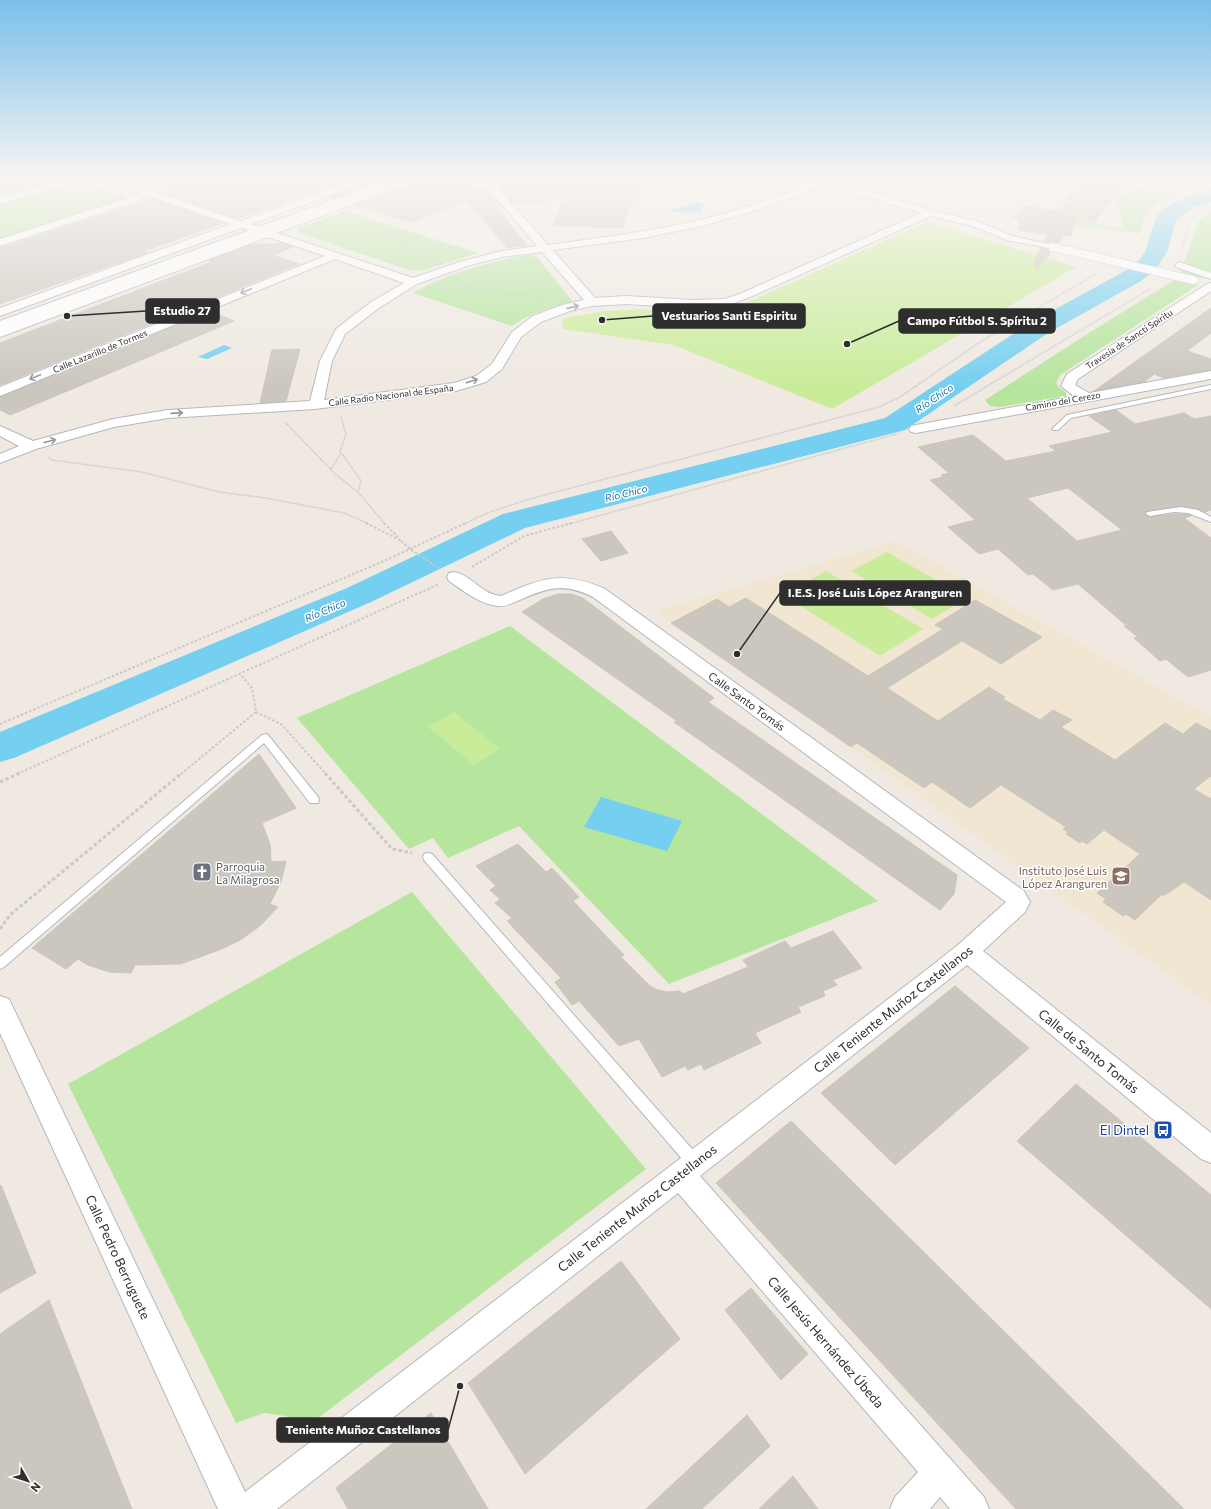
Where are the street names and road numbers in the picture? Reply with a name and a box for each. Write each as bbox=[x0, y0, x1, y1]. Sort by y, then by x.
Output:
street label: Travesía de Sancti Spiritu bbox=[1083, 307, 1175, 371]
street label: Calle Lazarillo de Tormes bbox=[51, 327, 149, 375]
street label: Calle Radio Nacional de España bbox=[328, 382, 454, 408]
street label: Camino del Cerezo bbox=[1025, 389, 1101, 413]
street label: Calle Santo Tomás bbox=[706, 669, 788, 733]
street label: Calle Teniente Muñoz Castellanos bbox=[810, 942, 976, 1076]
street label: Calle de Santo Tomás bbox=[1035, 1005, 1143, 1097]
street label: Calle Teniente Muñoz Castellanos bbox=[554, 1141, 720, 1275]
street label: Calle Pedro Berruguete bbox=[82, 1192, 154, 1322]
street label: Calle Jesús Hernández Úbeda bbox=[765, 1272, 888, 1411]

